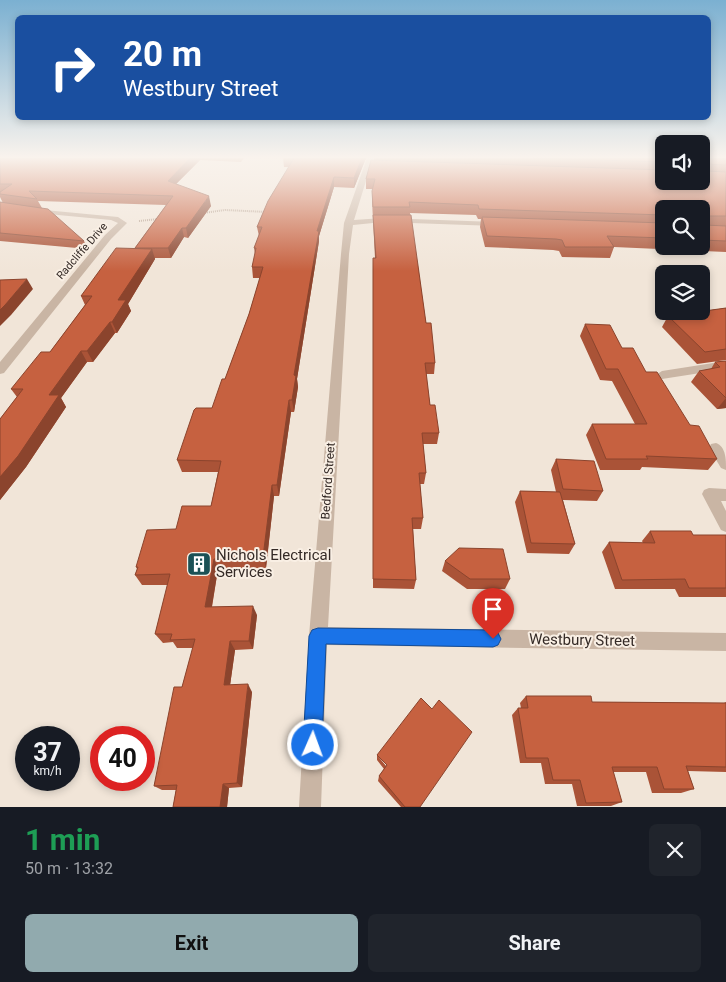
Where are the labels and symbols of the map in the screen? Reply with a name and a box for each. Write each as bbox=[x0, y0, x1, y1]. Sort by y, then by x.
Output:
street label: Radcliffe Drive bbox=[54, 220, 110, 282]
street label: Bedford Street bbox=[318, 442, 338, 520]
place label: Nichols Electrical Services bbox=[216, 546, 331, 581]
building icon: Nichols Electrical Services bbox=[186, 551, 212, 577]
pin bbox=[472, 588, 514, 639]
street label: Westbury Street bbox=[529, 630, 635, 650]
position arrow bbox=[286, 718, 338, 770]
speed limit sign: 40 bbox=[90, 726, 155, 791]

